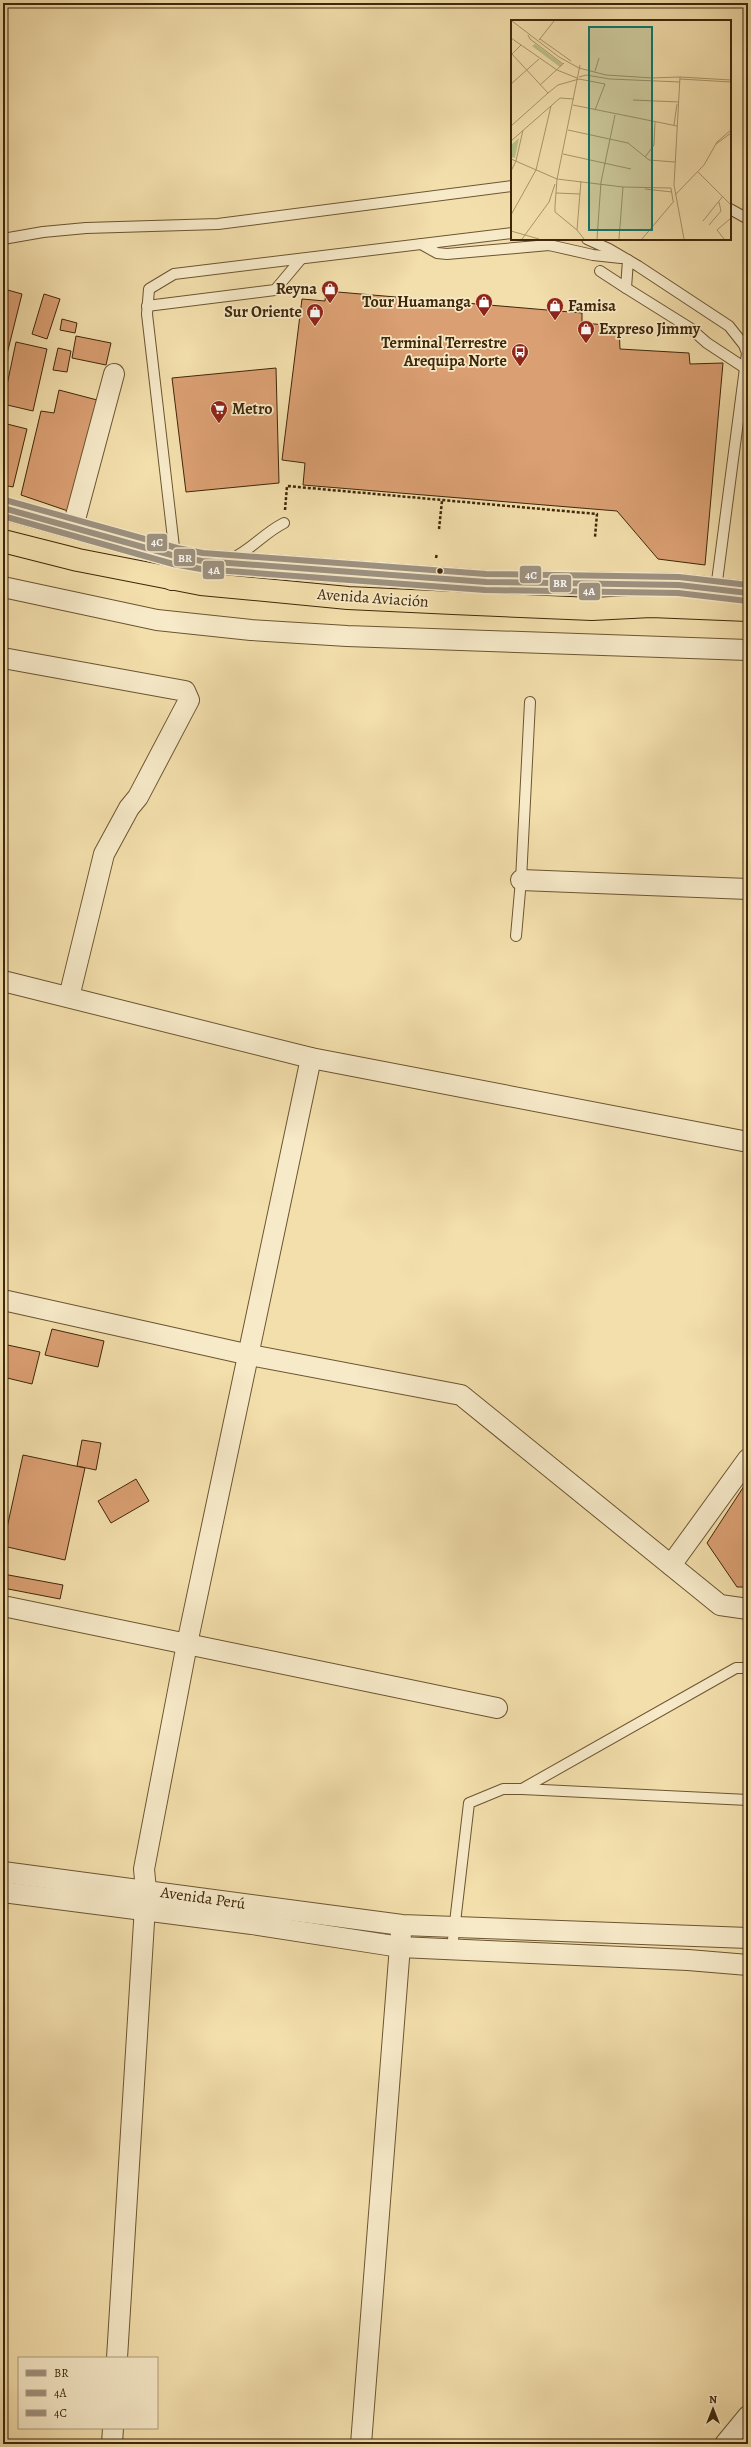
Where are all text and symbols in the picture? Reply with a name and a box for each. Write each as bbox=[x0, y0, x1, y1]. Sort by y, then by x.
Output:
inset map bbox=[511, 20, 731, 240]
place label: Reyna bbox=[276, 278, 317, 300]
shop icon: Reyna bbox=[320, 279, 340, 304]
place label: Tour Huamanga bbox=[362, 291, 471, 313]
shop icon: Tour Huamanga bbox=[474, 292, 494, 317]
place label: Famisa bbox=[568, 295, 616, 317]
shop icon: Famisa bbox=[545, 296, 565, 321]
place label: Sur Oriente bbox=[224, 301, 302, 323]
shop icon: Sur Oriente bbox=[305, 302, 325, 327]
place label: Expreso Jimmy bbox=[599, 318, 701, 340]
shop icon: Expreso Jimmy bbox=[576, 319, 596, 344]
place label: Terminal Terrestre Arequipa Norte bbox=[381, 332, 507, 372]
bus stop icon: Terminal Terrestre Arequipa Norte bbox=[510, 342, 530, 367]
place label: Metro bbox=[232, 398, 273, 420]
supermarket icon: Metro bbox=[209, 399, 229, 424]
line badge: 4C bbox=[146, 533, 168, 552]
text: 4C bbox=[151, 535, 163, 550]
line badge: BR bbox=[173, 548, 196, 567]
text: BR bbox=[178, 551, 193, 566]
line badge: 4A bbox=[202, 560, 225, 580]
text: 4A bbox=[208, 563, 220, 578]
line badge: 4C bbox=[519, 565, 542, 584]
unlabelled marker bbox=[435, 566, 445, 576]
text: 4C bbox=[525, 568, 537, 583]
line badge: BR bbox=[549, 574, 572, 593]
text: BR bbox=[553, 576, 568, 591]
line badge: 4A bbox=[578, 582, 601, 601]
street label: Avenida Aviación bbox=[316, 583, 430, 613]
text: 4A bbox=[583, 584, 595, 599]
street label: Avenida Perú bbox=[158, 1881, 247, 1915]
legend bbox=[18, 2357, 158, 2429]
text: BR bbox=[54, 2365, 69, 2381]
text: 4A bbox=[54, 2385, 67, 2401]
north arrow bbox=[693, 2389, 733, 2429]
text: N bbox=[709, 2392, 717, 2407]
text: 4C bbox=[54, 2405, 67, 2421]

